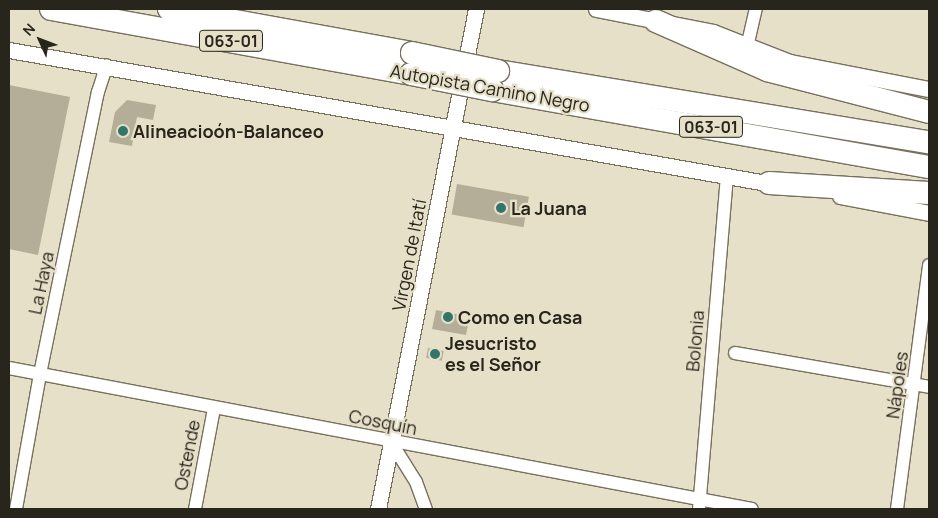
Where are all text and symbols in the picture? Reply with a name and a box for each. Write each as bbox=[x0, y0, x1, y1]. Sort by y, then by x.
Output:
north arrow bbox=[15, 15, 65, 65]
text: N bbox=[18, 19, 39, 40]
road number: 063-01 bbox=[198, 27, 264, 54]
street label: Autopista Camino Negro bbox=[388, 60, 592, 116]
road number: 063-01 bbox=[678, 114, 744, 140]
place label: Alineacioón-Balanceo bbox=[133, 120, 324, 142]
marker: Alineacioón-Balanceo bbox=[117, 125, 129, 137]
street label: Virgen de Itatí bbox=[388, 197, 430, 313]
place label: La Juana bbox=[511, 197, 587, 219]
marker: La Juana bbox=[495, 202, 507, 214]
street label: La Haya bbox=[24, 250, 58, 316]
place label: Como en Casa bbox=[458, 306, 582, 328]
street label: Bolonia bbox=[682, 309, 708, 373]
marker: Como en Casa bbox=[442, 311, 454, 323]
place label: Jesucristo es el Señor bbox=[445, 333, 541, 376]
marker: Jesucristo es el Señor bbox=[429, 348, 441, 360]
street label: Nápoles bbox=[882, 350, 912, 420]
street label: Cosquín bbox=[347, 405, 419, 439]
street label: Ostende bbox=[170, 418, 204, 492]

